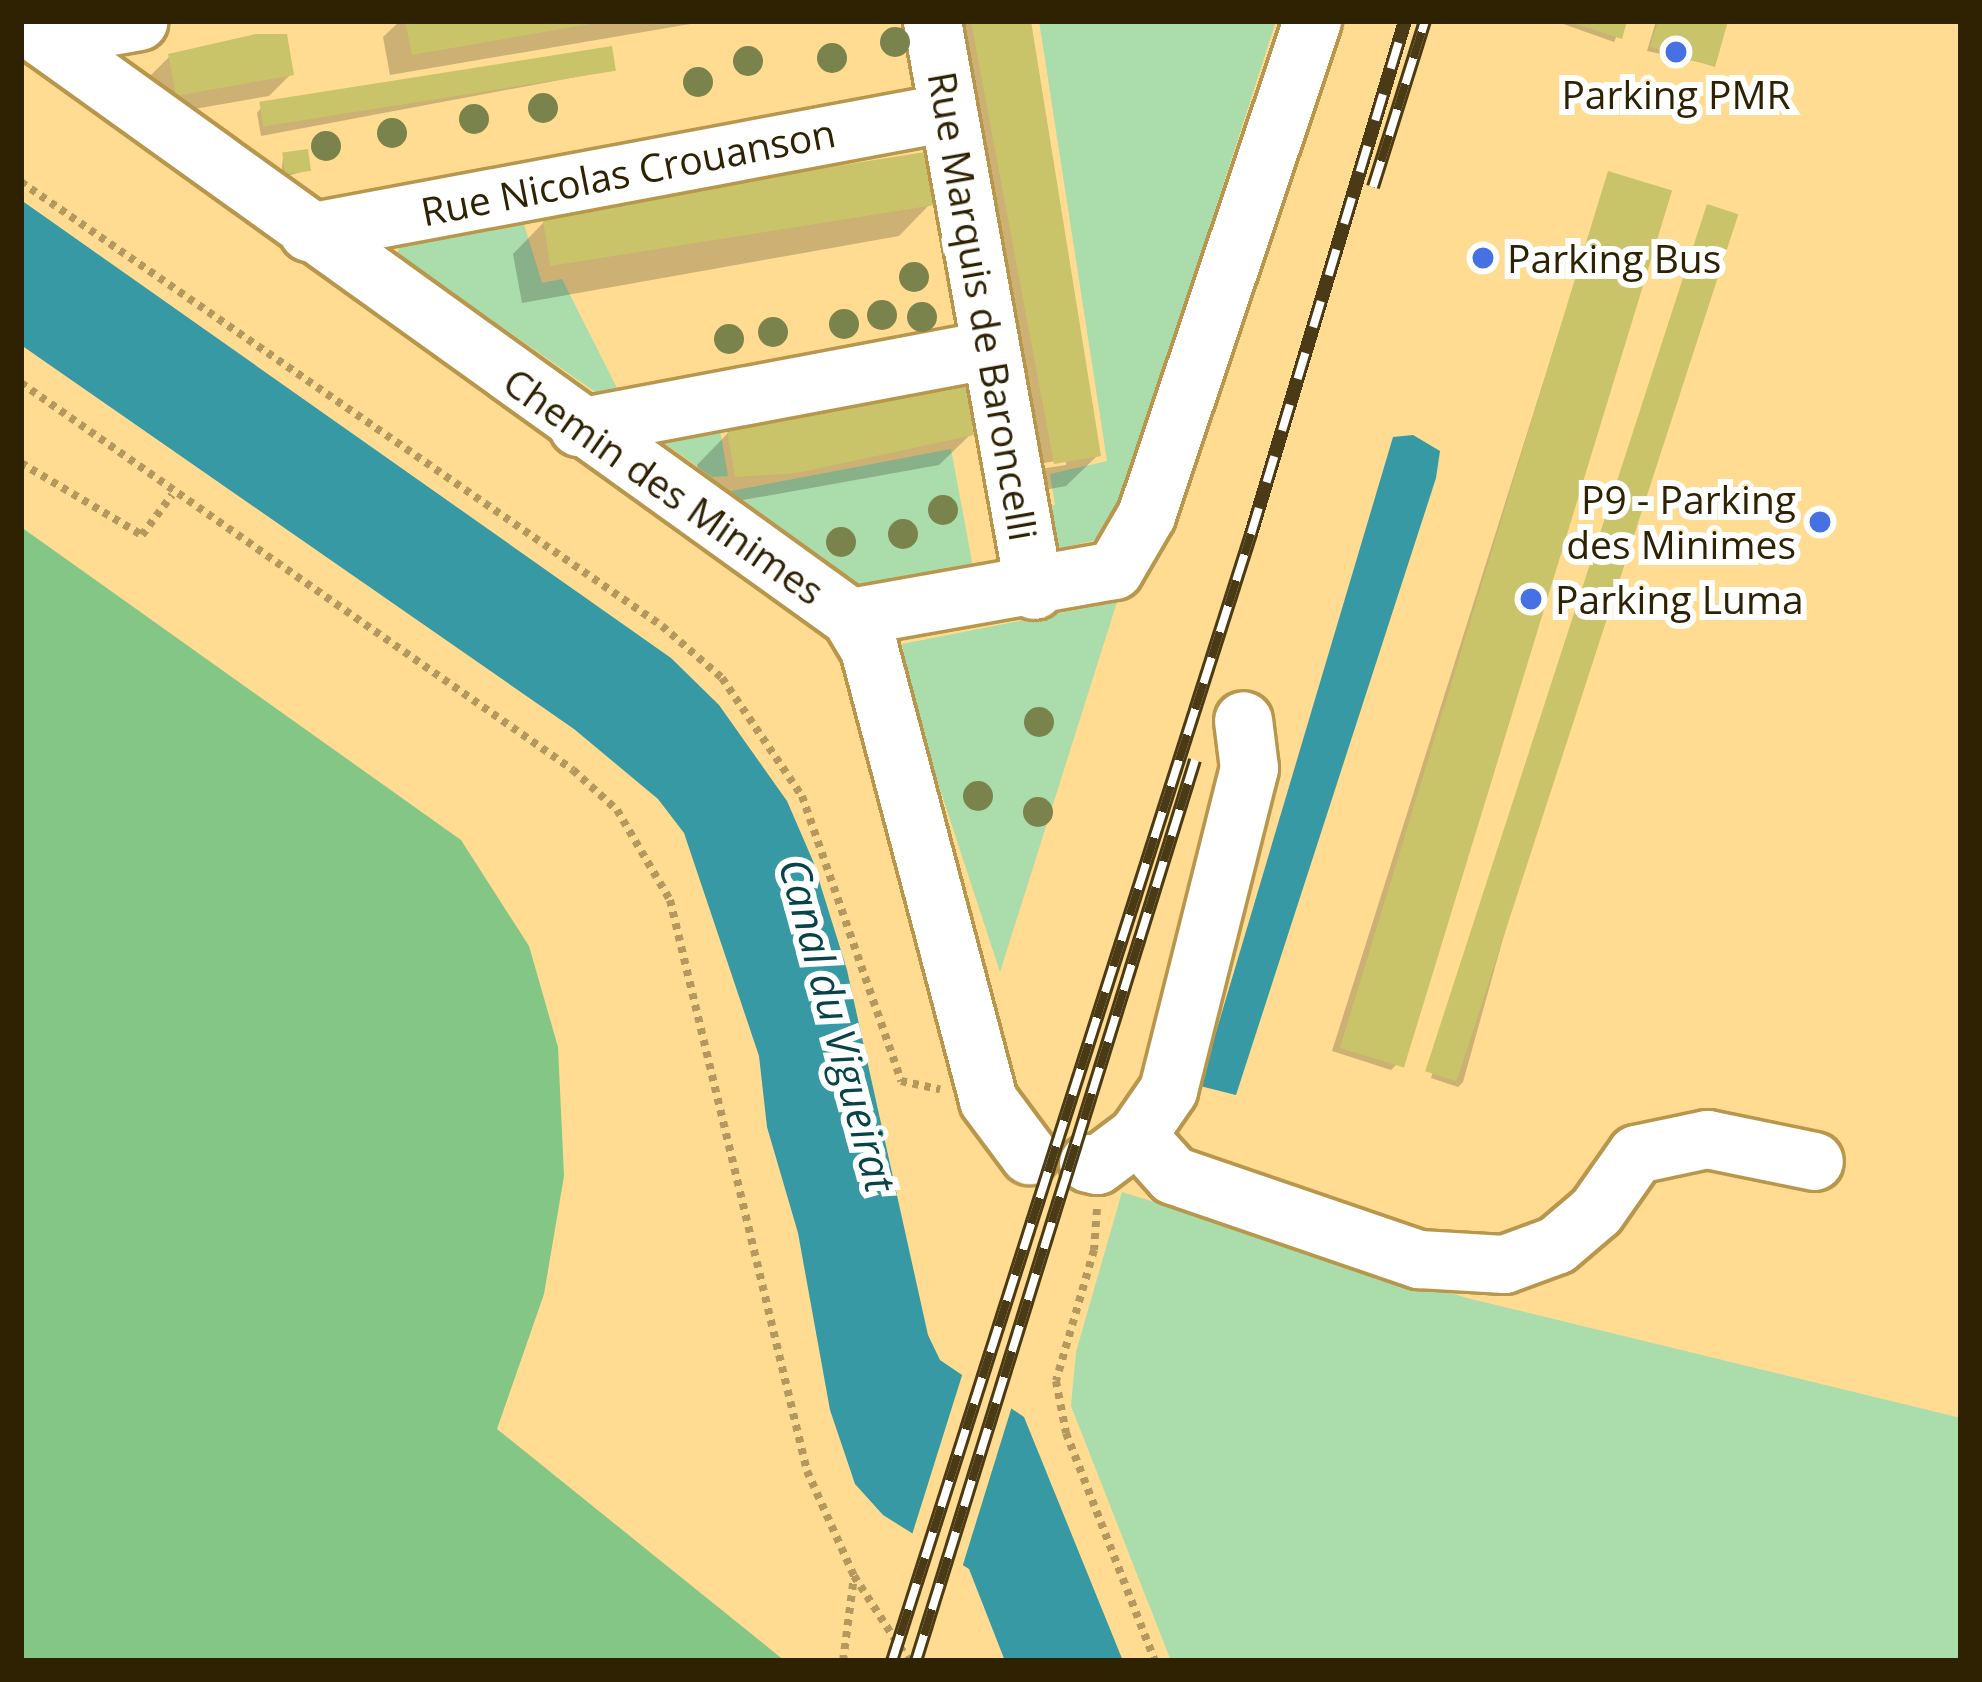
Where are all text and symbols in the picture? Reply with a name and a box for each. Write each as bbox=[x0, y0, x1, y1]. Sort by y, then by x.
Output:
marker: Parking PMR bbox=[1663, 39, 1689, 65]
street label: Rue Marquis de Baroncelli bbox=[919, 68, 1047, 544]
place label: Parking PMR bbox=[1561, 71, 1791, 117]
street label: Rue Nicolas Crouanson bbox=[417, 109, 839, 235]
place label: Parking Bus bbox=[1507, 235, 1721, 281]
marker: Parking Bus bbox=[1470, 245, 1496, 271]
street label: Chemin des Minimes bbox=[495, 358, 833, 614]
place label: P9 - Parking des Minimes bbox=[1566, 477, 1796, 568]
marker: P9 - Parking des Minimes bbox=[1807, 509, 1833, 535]
place label: Parking Luma bbox=[1555, 576, 1804, 622]
marker: Parking Luma bbox=[1518, 586, 1544, 612]
water label: Canal du Vigueirat bbox=[769, 853, 907, 1197]

